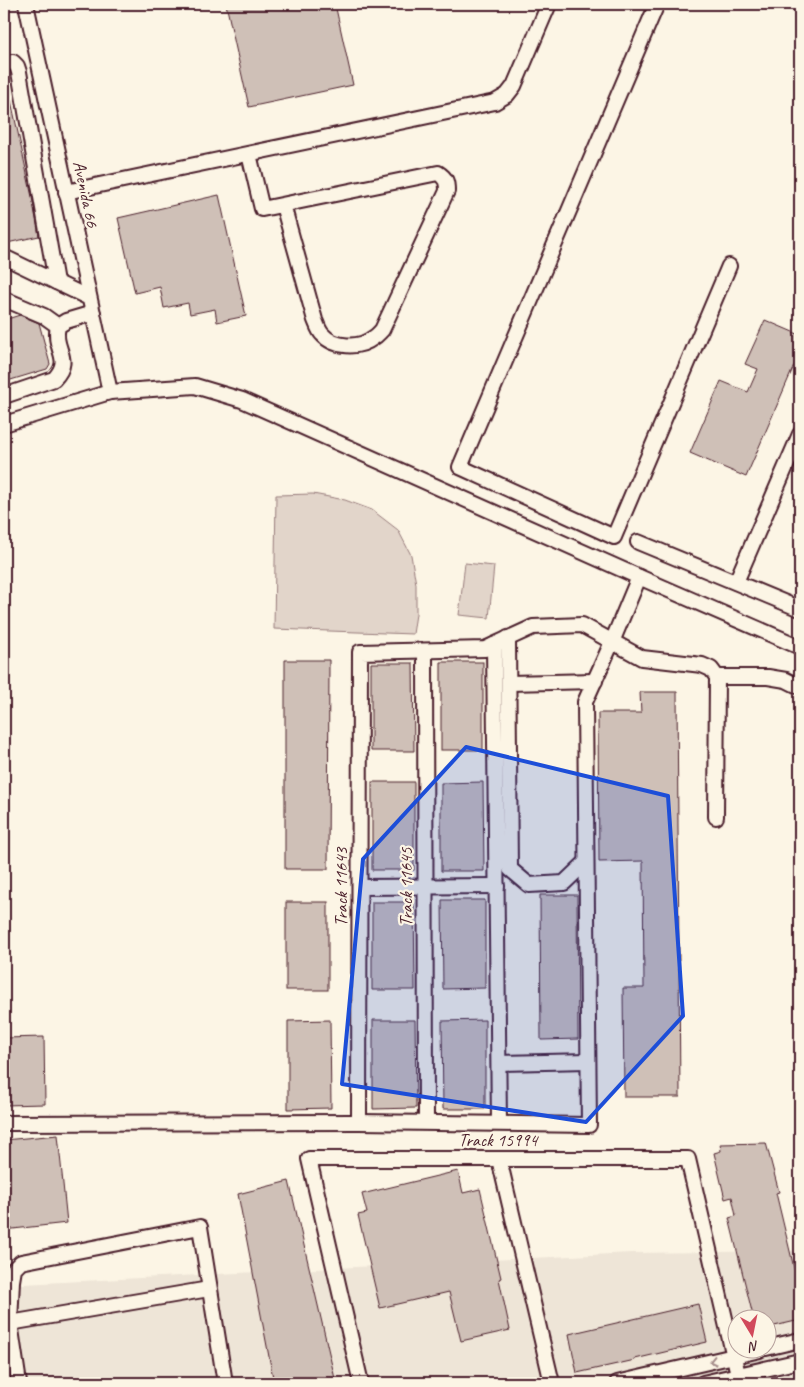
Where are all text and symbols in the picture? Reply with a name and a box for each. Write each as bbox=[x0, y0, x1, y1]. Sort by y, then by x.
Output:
street label: Avenida 66 bbox=[68, 159, 104, 230]
street label: Track 11643 bbox=[330, 846, 352, 926]
street label: Track 11645 bbox=[395, 847, 417, 926]
street label: Track 15994 bbox=[459, 1129, 539, 1151]
north arrow bbox=[726, 1310, 776, 1360]
text: N bbox=[746, 1337, 760, 1356]
one-way arrow bbox=[708, 1355, 717, 1366]

